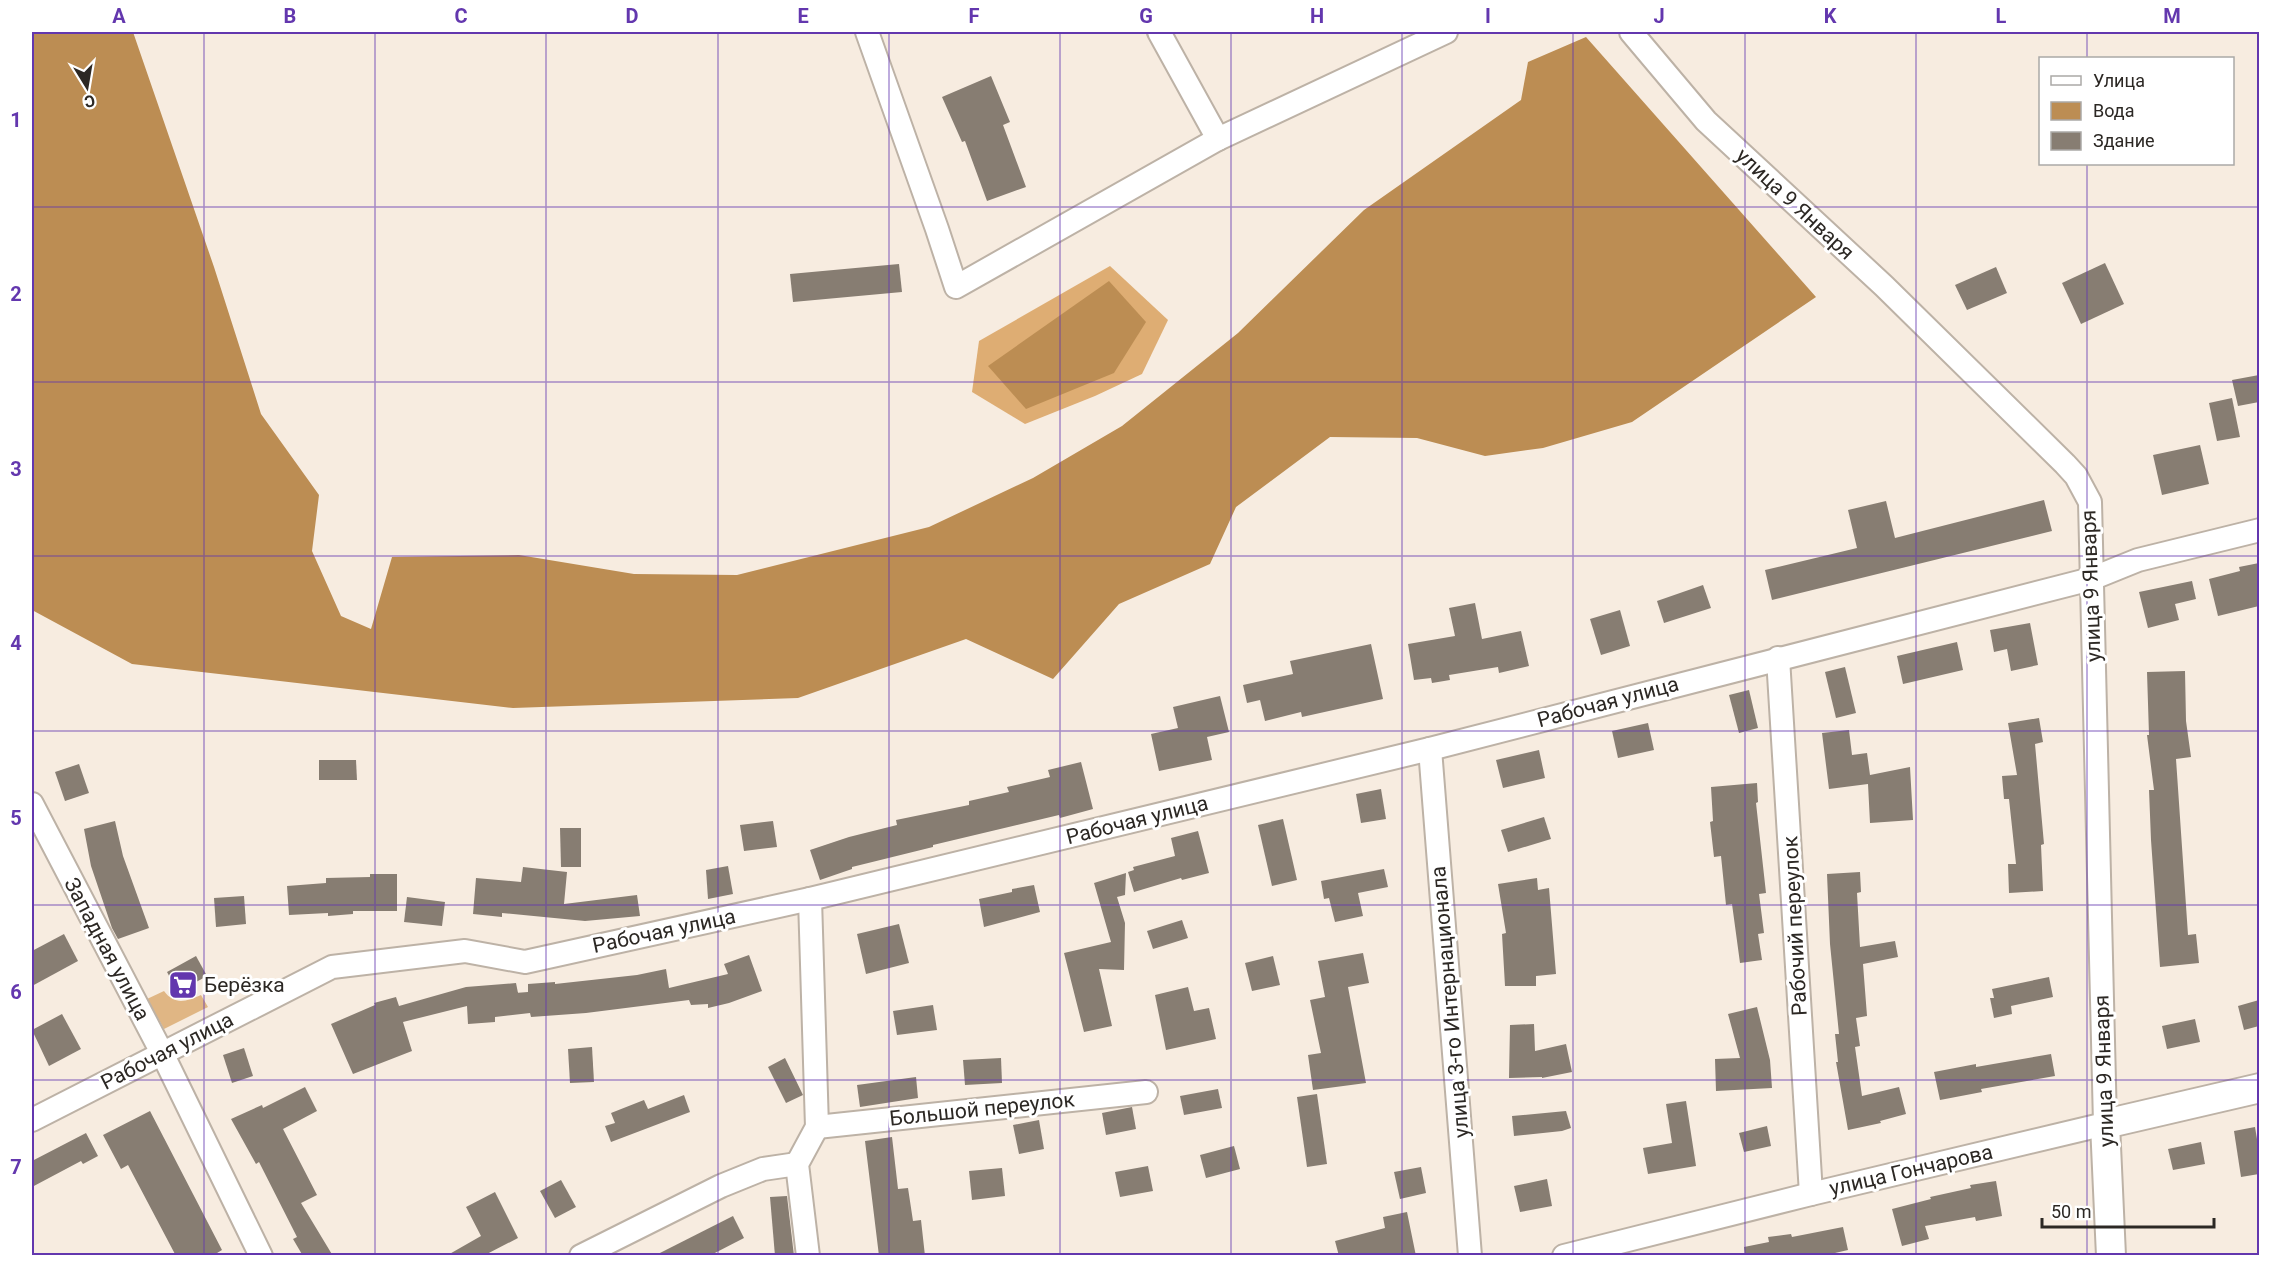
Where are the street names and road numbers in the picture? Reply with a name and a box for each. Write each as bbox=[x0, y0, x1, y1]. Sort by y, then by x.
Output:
street label: улица 9 Января bbox=[1731, 143, 1859, 265]
street label: улица 9 Января bbox=[2076, 510, 2106, 662]
street label: Рабочая улица bbox=[1535, 672, 1681, 732]
street label: Рабочая улица bbox=[1064, 791, 1210, 849]
street label: Рабочий переулок bbox=[1778, 835, 1812, 1017]
street label: улица 3-го Интернационала bbox=[1426, 865, 1474, 1139]
street label: Западная улица bbox=[59, 874, 155, 1024]
street label: Рабочая улица bbox=[590, 904, 738, 958]
street label: улица 9 Января bbox=[2089, 995, 2119, 1147]
street label: Рабочая улица bbox=[97, 1007, 237, 1095]
street label: Большой переулок bbox=[888, 1087, 1076, 1131]
street label: улица Гончарова bbox=[1827, 1140, 1995, 1200]

